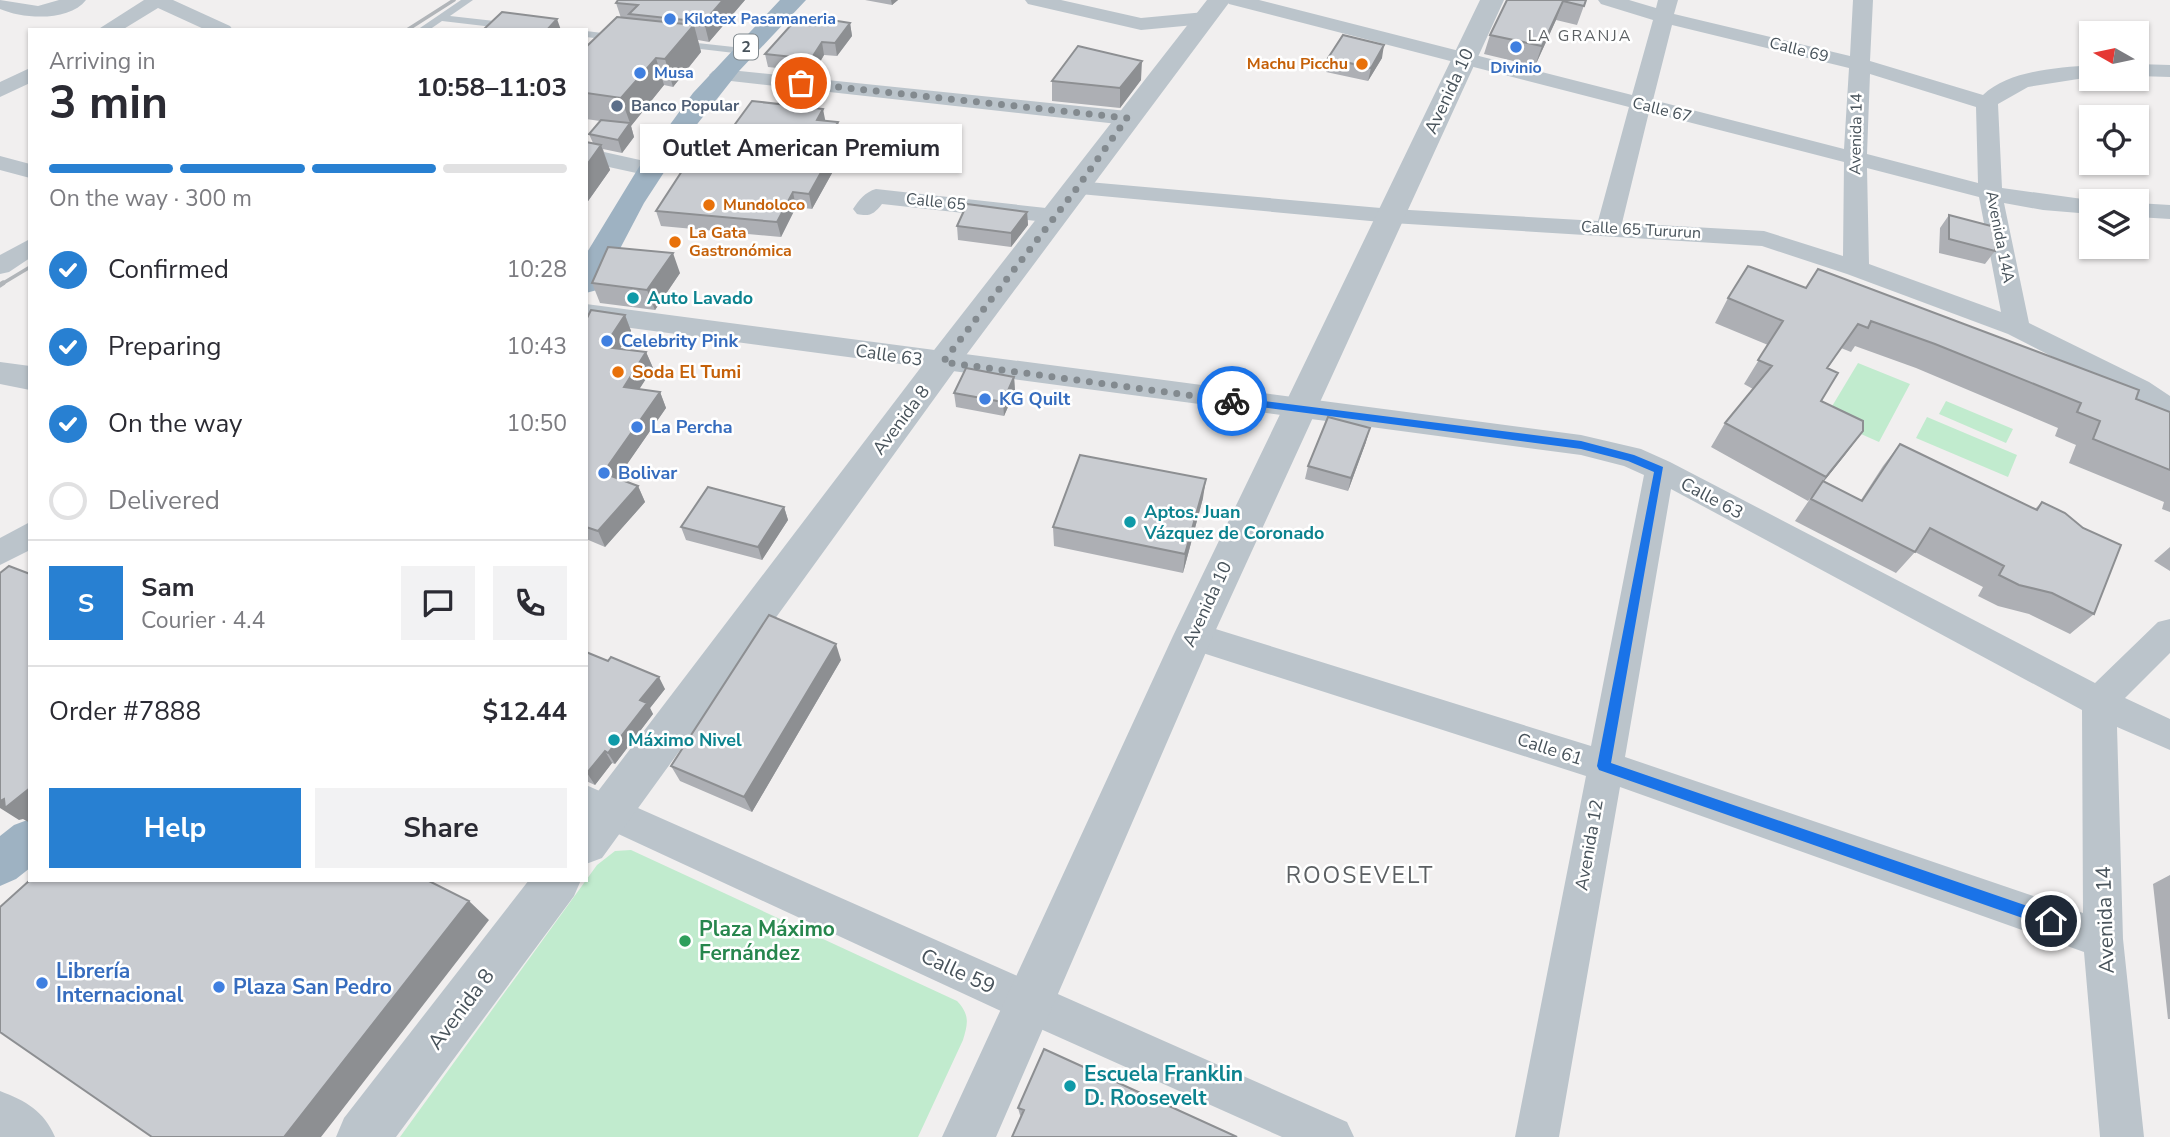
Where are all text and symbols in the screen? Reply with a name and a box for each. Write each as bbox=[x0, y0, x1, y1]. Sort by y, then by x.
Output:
place label: Kilotex Pasamaneria bbox=[684, 8, 836, 30]
marker: Kilotex Pasamaneria bbox=[662, 11, 678, 27]
north arrow bbox=[2079, 21, 2149, 91]
map controls bbox=[2079, 21, 2149, 259]
district label: LA GRANJA bbox=[1528, 25, 1632, 47]
street label: Calle 69 bbox=[1767, 32, 1831, 68]
road number: 2 bbox=[734, 34, 758, 60]
marker: Divinio bbox=[1508, 39, 1524, 55]
street label: Avenida 10 bbox=[1419, 44, 1479, 138]
text: Arriving in bbox=[49, 46, 156, 77]
pin bbox=[771, 53, 831, 113]
place label: Machu Picchu bbox=[1247, 53, 1348, 75]
marker: Machu Picchu bbox=[1354, 56, 1370, 72]
place label: Divinio bbox=[1490, 57, 1542, 79]
place label: Musa bbox=[654, 62, 694, 84]
icon: bag bbox=[782, 64, 820, 102]
marker: Musa bbox=[632, 65, 648, 81]
text: 10:58–11:03 bbox=[416, 70, 567, 105]
text: 3 min bbox=[49, 71, 168, 134]
street label: Calle 67 bbox=[1630, 92, 1694, 128]
street label: Avenida 14 bbox=[1844, 93, 1868, 175]
place label: Banco Popular bbox=[631, 95, 740, 117]
marker: Banco Popular bbox=[609, 98, 625, 114]
button: locate bbox=[2079, 105, 2149, 175]
callout: Outlet American Premium bbox=[640, 125, 962, 174]
text: Outlet American Premium bbox=[662, 133, 940, 164]
text: On the way · 300 m bbox=[49, 183, 252, 214]
street label: Calle 65 bbox=[905, 188, 967, 216]
street label: Avenida 14A bbox=[1980, 189, 2020, 285]
button: layers bbox=[2079, 189, 2149, 259]
place label: Mundoloco bbox=[723, 194, 805, 216]
marker: Mundoloco bbox=[701, 197, 717, 213]
street label: Calle 65 Tururun bbox=[1580, 216, 1702, 244]
place label: La Gata Gastronómica bbox=[689, 222, 792, 262]
marker: La Gata Gastronómica bbox=[667, 234, 683, 250]
icon: check bbox=[49, 251, 87, 289]
text: Confirmed bbox=[108, 252, 229, 287]
text: 10:28 bbox=[507, 254, 567, 285]
place label: Auto Lavado bbox=[647, 286, 753, 310]
marker: Auto Lavado bbox=[625, 290, 641, 306]
icon: check bbox=[49, 328, 87, 366]
text: Preparing bbox=[108, 329, 221, 364]
place label: Celebrity Pink bbox=[621, 329, 738, 353]
text: 10:43 bbox=[507, 331, 567, 362]
marker: Celebrity Pink bbox=[599, 333, 615, 349]
street label: Calle 63 bbox=[854, 338, 924, 372]
place label: Soda El Tumi bbox=[632, 360, 741, 384]
marker: Soda El Tumi bbox=[610, 364, 626, 380]
courier bbox=[1197, 366, 1267, 436]
street label: Avenida 8 bbox=[867, 380, 935, 460]
icon: bike bbox=[1213, 382, 1251, 420]
place label: KG Quilt bbox=[999, 387, 1070, 411]
marker: KG Quilt bbox=[977, 391, 993, 407]
icon: check bbox=[49, 405, 87, 443]
text: On the way bbox=[108, 406, 242, 441]
text: 10:50 bbox=[507, 408, 567, 439]
place label: La Percha bbox=[651, 415, 733, 439]
marker: La Percha bbox=[629, 419, 645, 435]
place label: Bolivar bbox=[618, 461, 677, 485]
marker: Bolivar bbox=[596, 465, 612, 481]
street label: Calle 63 bbox=[1676, 472, 1748, 524]
text: Delivered bbox=[108, 483, 220, 518]
place label: Aptos. Juan Vázquez de Coronado bbox=[1143, 500, 1324, 545]
marker: Aptos. Juan Vázquez de Coronado bbox=[1122, 514, 1138, 530]
street label: Avenida 10 bbox=[1177, 557, 1237, 651]
button: chat bbox=[401, 566, 475, 640]
button: phone bbox=[493, 566, 567, 640]
text: Sam bbox=[141, 570, 194, 605]
text: S bbox=[78, 586, 94, 621]
text: Courier · 4.4 bbox=[141, 605, 265, 636]
text: Order #7888 bbox=[49, 694, 201, 729]
text: $12.44 bbox=[483, 694, 567, 729]
street label: Calle 61 bbox=[1514, 727, 1586, 771]
place label: Máximo Nivel bbox=[628, 728, 742, 752]
marker: Máximo Nivel bbox=[606, 732, 622, 748]
button: Help bbox=[49, 788, 301, 868]
button: Share bbox=[315, 788, 567, 868]
street label: Avenida 12 bbox=[1569, 798, 1609, 892]
district label: ROOSEVELT bbox=[1286, 860, 1434, 891]
street label: Avenida 14 bbox=[2089, 866, 2121, 974]
pin bbox=[2021, 891, 2081, 951]
icon: home bbox=[2032, 902, 2070, 940]
place label: Plaza Máximo Fernández bbox=[699, 915, 835, 967]
marker: Plaza Máximo Fernández bbox=[677, 933, 693, 949]
street label: Calle 59 bbox=[916, 942, 1000, 1000]
place label: Librería Internacional bbox=[56, 957, 184, 1009]
street label: Avenida 8 bbox=[421, 963, 501, 1055]
place label: Plaza San Pedro bbox=[233, 973, 392, 1001]
marker: Librería Internacional bbox=[34, 975, 50, 991]
marker: Plaza San Pedro bbox=[211, 979, 227, 995]
place label: Escuela Franklin D. Roosevelt bbox=[1084, 1060, 1243, 1112]
marker: Escuela Franklin D. Roosevelt bbox=[1062, 1078, 1078, 1094]

